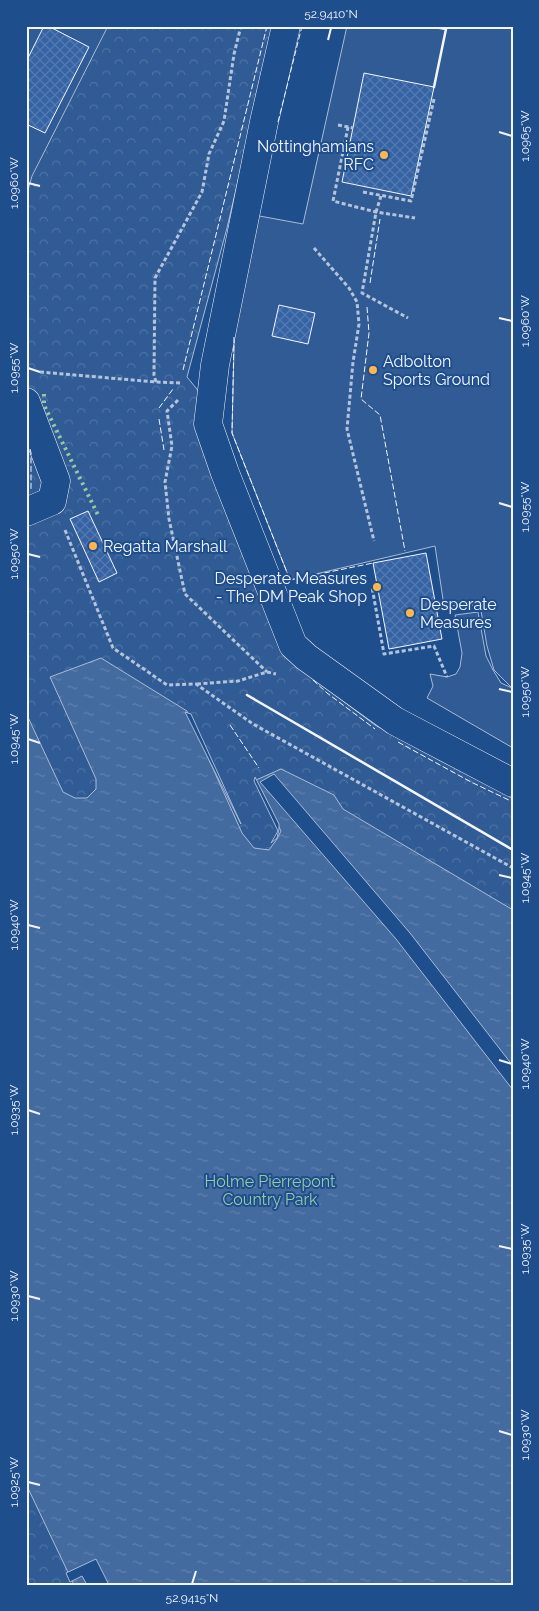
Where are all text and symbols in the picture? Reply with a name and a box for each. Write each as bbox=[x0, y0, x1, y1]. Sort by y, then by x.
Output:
text: 52.9410°N bbox=[304, 7, 358, 21]
text: 1.0965°W bbox=[518, 110, 532, 162]
place label: Nottinghamians RFC bbox=[257, 137, 374, 174]
marker: Nottinghamians RFC bbox=[378, 149, 390, 161]
text: 1.0960°W bbox=[7, 157, 21, 209]
text: 1.0960°W bbox=[518, 295, 532, 347]
text: 1.0955°W bbox=[7, 342, 21, 393]
place label: Adbolton Sports Ground bbox=[383, 352, 490, 389]
marker: Adbolton Sports Ground bbox=[367, 364, 379, 376]
text: 1.0955°W bbox=[518, 481, 532, 532]
text: 1.0950°W bbox=[7, 528, 21, 580]
place label: Regatta Marshall bbox=[103, 537, 228, 556]
marker: Regatta Marshall bbox=[87, 540, 99, 552]
place label: Desperate Measures - The DM Peak Shop bbox=[215, 569, 367, 606]
marker: Desperate Measures - The DM Peak Shop bbox=[371, 581, 383, 593]
place label: Desperate Measures bbox=[420, 595, 497, 632]
marker: Desperate Measures bbox=[404, 607, 416, 619]
text: 1.0950°W bbox=[518, 666, 532, 718]
text: 1.0945°W bbox=[7, 713, 21, 764]
text: 1.0945°W bbox=[518, 852, 532, 903]
text: 1.0940°W bbox=[7, 899, 21, 951]
text: 1.0940°W bbox=[518, 1038, 532, 1090]
text: 1.0935°W bbox=[7, 1084, 21, 1135]
park label: Holme Pierrepont Country Park bbox=[205, 1172, 336, 1209]
text: 1.0935°W bbox=[518, 1223, 532, 1274]
text: 1.0930°W bbox=[7, 1270, 21, 1322]
text: 1.0930°W bbox=[518, 1409, 532, 1461]
text: 1.0925°W bbox=[7, 1456, 21, 1507]
text: 52.9415°N bbox=[166, 1591, 218, 1605]

